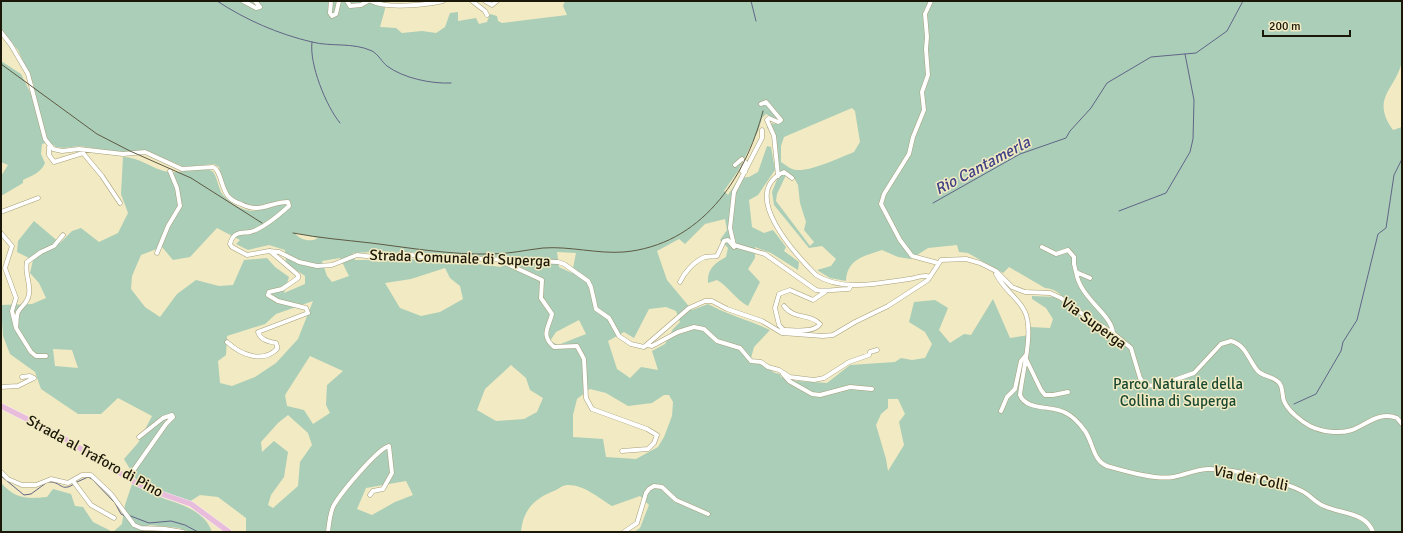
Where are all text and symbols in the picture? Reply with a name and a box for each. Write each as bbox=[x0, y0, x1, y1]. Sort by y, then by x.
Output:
scale bar bbox=[1263, 12, 1350, 38]
text: 200 m bbox=[1269, 19, 1301, 34]
water label: Rio Cantamerla bbox=[931, 132, 1034, 199]
street label: Strada Comunale di Superga bbox=[369, 246, 551, 270]
street label: Via Superga bbox=[1058, 293, 1130, 353]
park label: Parco Naturale della Collina di Superga bbox=[1113, 375, 1243, 410]
street label: Strada al Traforo di Pino bbox=[24, 411, 167, 501]
street label: Via dei Colli bbox=[1212, 461, 1290, 495]

